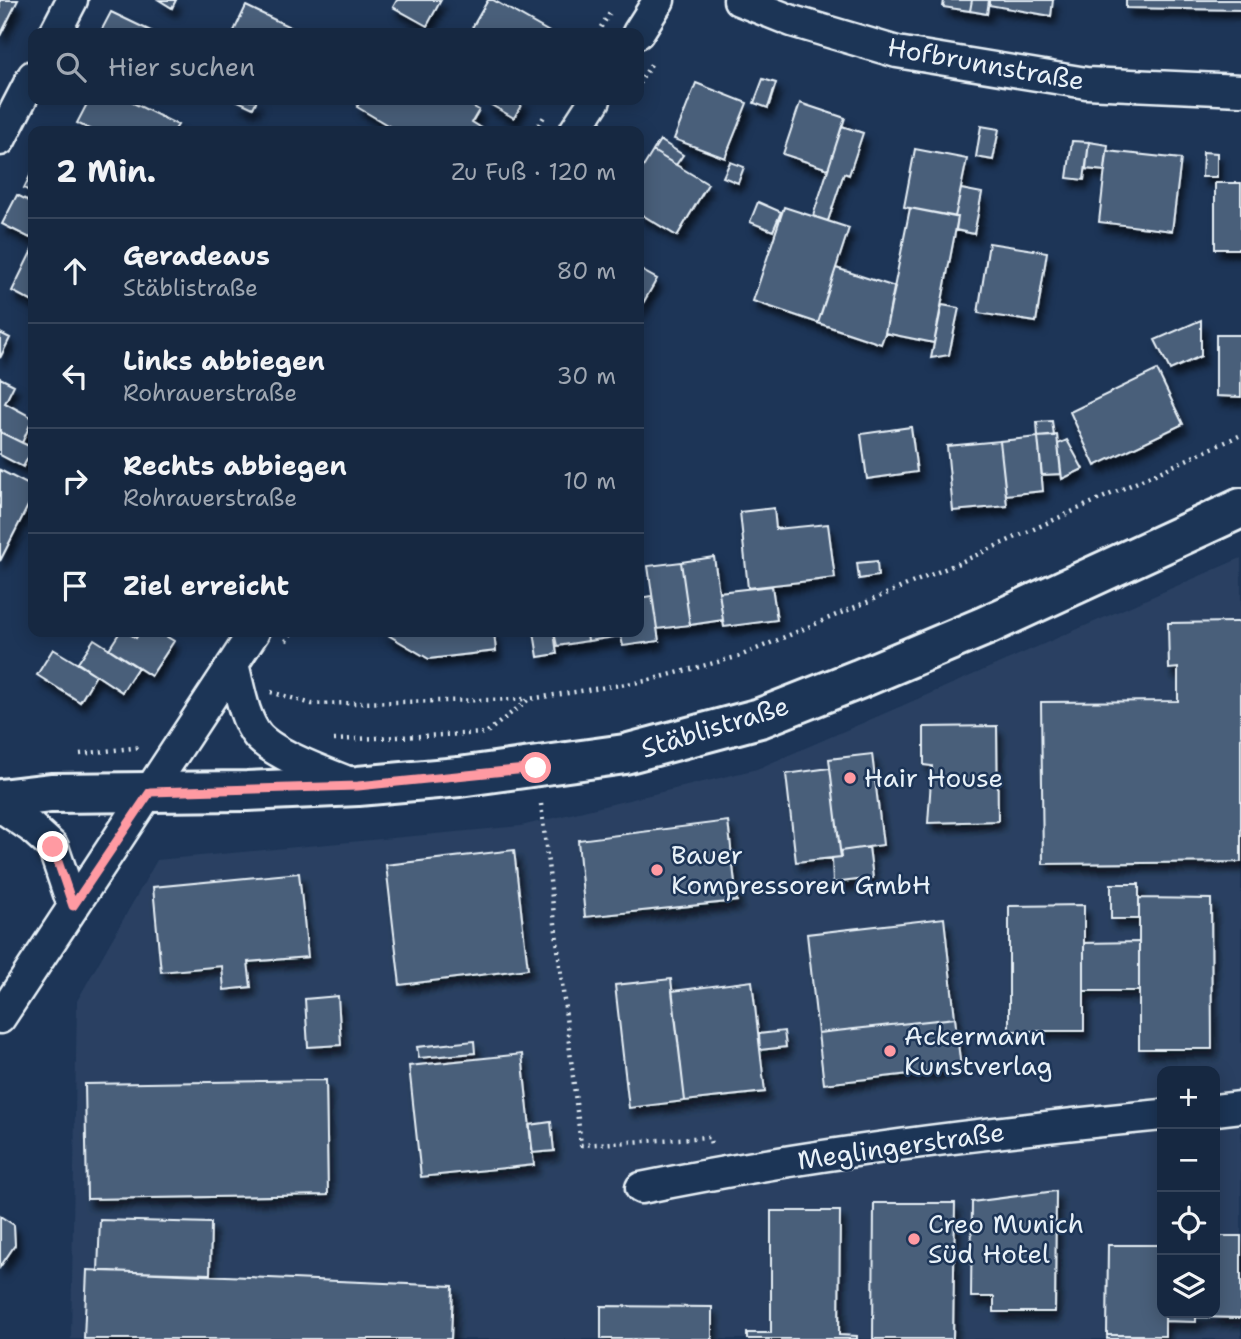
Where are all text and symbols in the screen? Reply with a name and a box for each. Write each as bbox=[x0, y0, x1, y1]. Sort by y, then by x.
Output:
search box bbox=[28, 28, 644, 105]
street label: Hofbrunnstraße bbox=[885, 29, 1087, 98]
icon: search bbox=[52, 48, 90, 86]
text: Hier suchen bbox=[108, 49, 255, 84]
text: 2 Min. bbox=[56, 151, 156, 192]
text: Zu Fuß · 120 m bbox=[451, 157, 616, 187]
text: Geradeaus bbox=[123, 238, 270, 273]
icon: ahead bbox=[56, 252, 94, 290]
text: 80 m bbox=[557, 256, 616, 286]
text: Stäblistraße bbox=[123, 273, 258, 303]
text: Links abbiegen bbox=[123, 343, 325, 378]
icon: left bbox=[56, 357, 94, 395]
text: 30 m bbox=[557, 361, 616, 391]
text: Rohrauerstraße bbox=[123, 378, 297, 408]
text: Rechts abbiegen bbox=[123, 448, 347, 483]
icon: right bbox=[56, 462, 94, 500]
text: 10 m bbox=[563, 466, 616, 496]
text: Rohrauerstraße bbox=[123, 483, 297, 513]
icon: arrive bbox=[56, 567, 94, 605]
text: Ziel erreicht bbox=[123, 568, 289, 603]
street label: Stäblistraße bbox=[637, 687, 793, 766]
route start bbox=[520, 752, 551, 783]
place label: Hair House bbox=[864, 760, 1003, 795]
marker: Hair House bbox=[842, 770, 858, 786]
route end bbox=[37, 831, 68, 862]
place label: Bauer Kompressoren GmbH bbox=[671, 837, 931, 902]
marker: Bauer Kompressoren GmbH bbox=[649, 862, 665, 878]
place label: Ackermann Kunstverlag bbox=[904, 1018, 1052, 1083]
marker: Ackermann Kunstverlag bbox=[882, 1043, 898, 1059]
map controls bbox=[1157, 1066, 1220, 1318]
button: + bbox=[1157, 1066, 1220, 1129]
street label: Meglingerstraße bbox=[795, 1114, 1007, 1177]
button: − bbox=[1157, 1129, 1220, 1192]
button: locate bbox=[1157, 1192, 1220, 1255]
place label: Creo Munich Süd Hotel bbox=[928, 1206, 1084, 1271]
marker: Creo Munich Süd Hotel bbox=[906, 1231, 922, 1247]
button: layers bbox=[1157, 1255, 1220, 1318]

